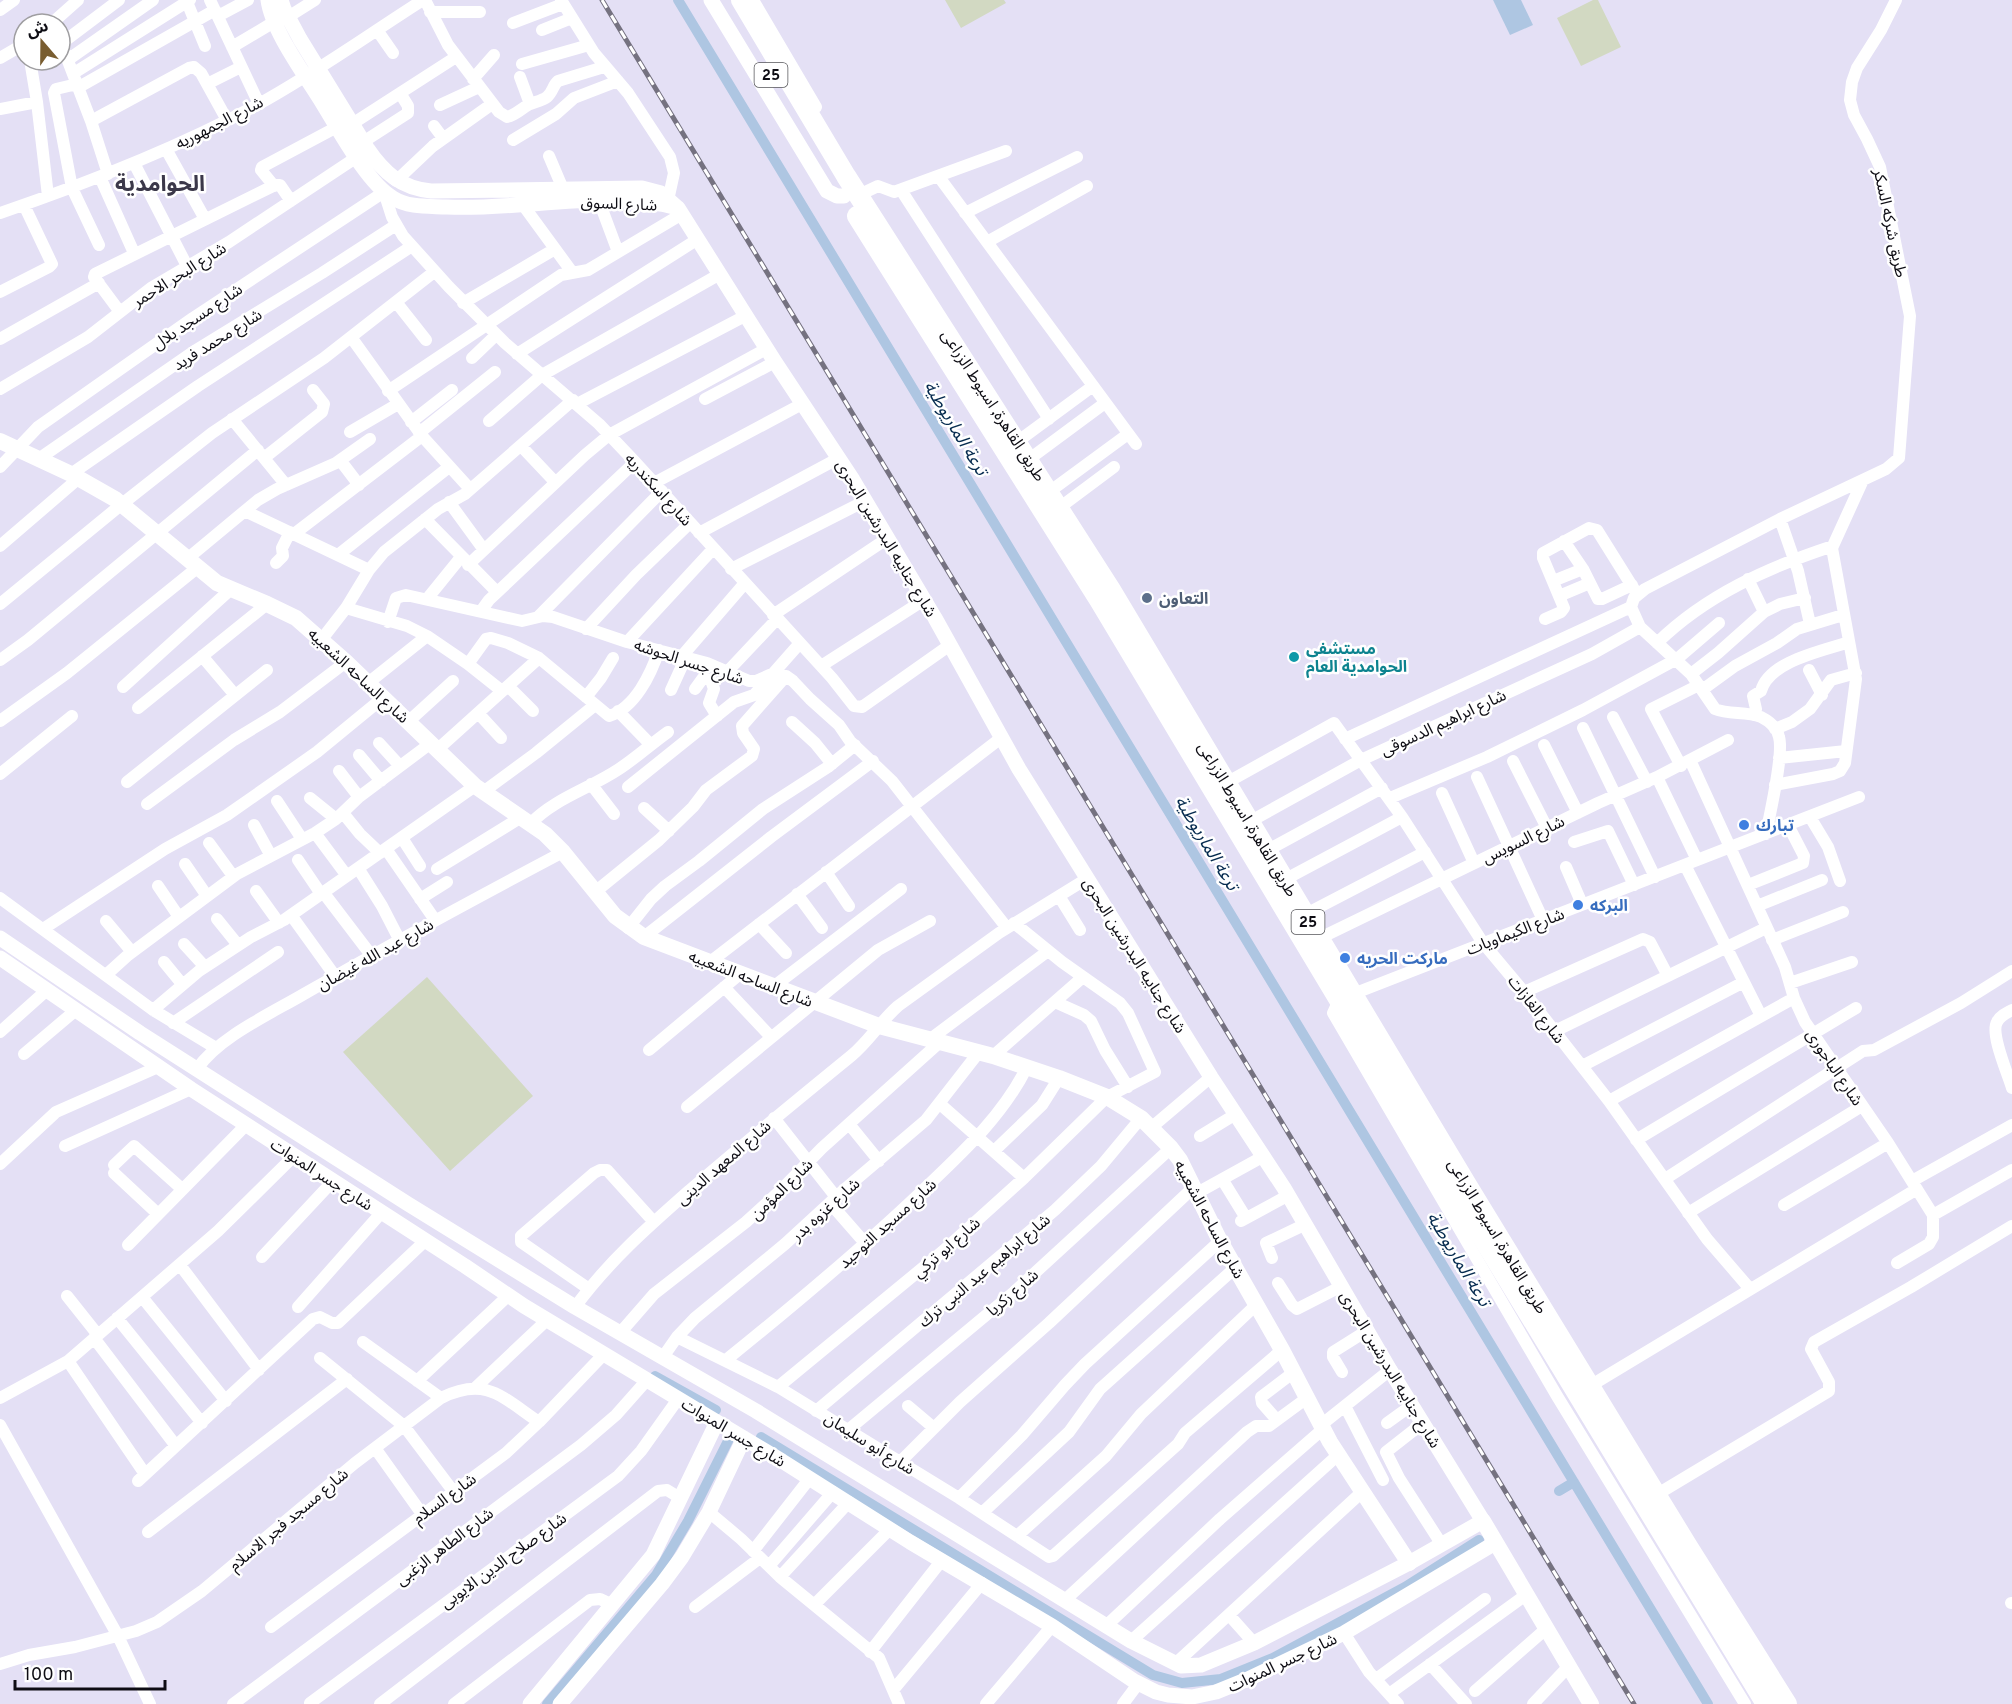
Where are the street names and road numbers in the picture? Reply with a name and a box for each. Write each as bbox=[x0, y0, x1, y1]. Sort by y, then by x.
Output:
road number: 25 bbox=[754, 63, 788, 87]
street label: شارع الجمهوريه bbox=[173, 93, 268, 155]
street label: طريق شركه السكر bbox=[1868, 166, 1910, 280]
street label: شارع السوق bbox=[580, 194, 657, 217]
street label: شارع البحر الاحمر bbox=[129, 239, 231, 314]
street label: شارع مسجد بلال bbox=[149, 280, 248, 356]
street label: شارع محمد فريد bbox=[170, 305, 267, 377]
street label: طريق القاهرة, اسيوط الزراعى bbox=[936, 326, 1049, 486]
street label: شارع اسكندريه bbox=[619, 450, 696, 532]
street label: شارع جنابيه البدرشين البحرى bbox=[830, 457, 940, 622]
street label: شارع الساحه الشعبيه bbox=[302, 624, 412, 729]
street label: شارع جسر الحوشه bbox=[631, 636, 746, 691]
street label: شارع ابراهيم الدسوقى bbox=[1378, 686, 1510, 763]
street label: طريق القاهرة, اسيوط الزراعى bbox=[1192, 739, 1301, 901]
street label: شارع السويس bbox=[1479, 812, 1569, 870]
street label: شارع جنابيه البدرشين البحرى bbox=[1076, 875, 1189, 1038]
street label: شارع الكيماويات bbox=[1464, 905, 1568, 962]
road number: 25 bbox=[1292, 910, 1324, 934]
street label: شارع عبد الله غيضان bbox=[314, 916, 438, 997]
street label: شارع الساحه الشعبيه bbox=[685, 947, 815, 1014]
street label: شارع الغازات bbox=[1502, 972, 1568, 1049]
street label: شارع الباجورى bbox=[1800, 1026, 1866, 1111]
street label: شارع المعهد الدينى bbox=[673, 1117, 777, 1211]
street label: شارع جسر المنوات bbox=[265, 1135, 376, 1217]
street label: شارع المؤمن bbox=[747, 1156, 819, 1226]
street label: طريق القاهرة, اسيوط الزراعى bbox=[1442, 1156, 1551, 1318]
street label: شارع الساحه الشعبيه bbox=[1168, 1157, 1248, 1283]
street label: شارع غزوه بدر bbox=[787, 1174, 865, 1248]
street label: شارع مسجد التوحيد bbox=[835, 1175, 942, 1274]
street label: شارع ابراهيم عبد النبى ترك bbox=[915, 1211, 1056, 1333]
street label: شارع ابو تركي bbox=[909, 1214, 986, 1284]
street label: شارع زكريا bbox=[983, 1266, 1044, 1322]
street label: شارع جنابيه البدرشين البحرى bbox=[1334, 1288, 1444, 1453]
street label: شارع جسر المنوات bbox=[677, 1395, 789, 1474]
street label: شارع أبو سليمان bbox=[820, 1408, 918, 1481]
street label: شارع مسجد فجر الاسلام bbox=[225, 1465, 354, 1577]
street label: شارع السلام bbox=[409, 1470, 482, 1530]
street label: شارع الطاهر الزغبى bbox=[392, 1504, 499, 1592]
street label: شارع صلاح الدين الايوبى bbox=[437, 1509, 572, 1615]
street label: شارع جسر المنوات bbox=[1225, 1630, 1341, 1699]

